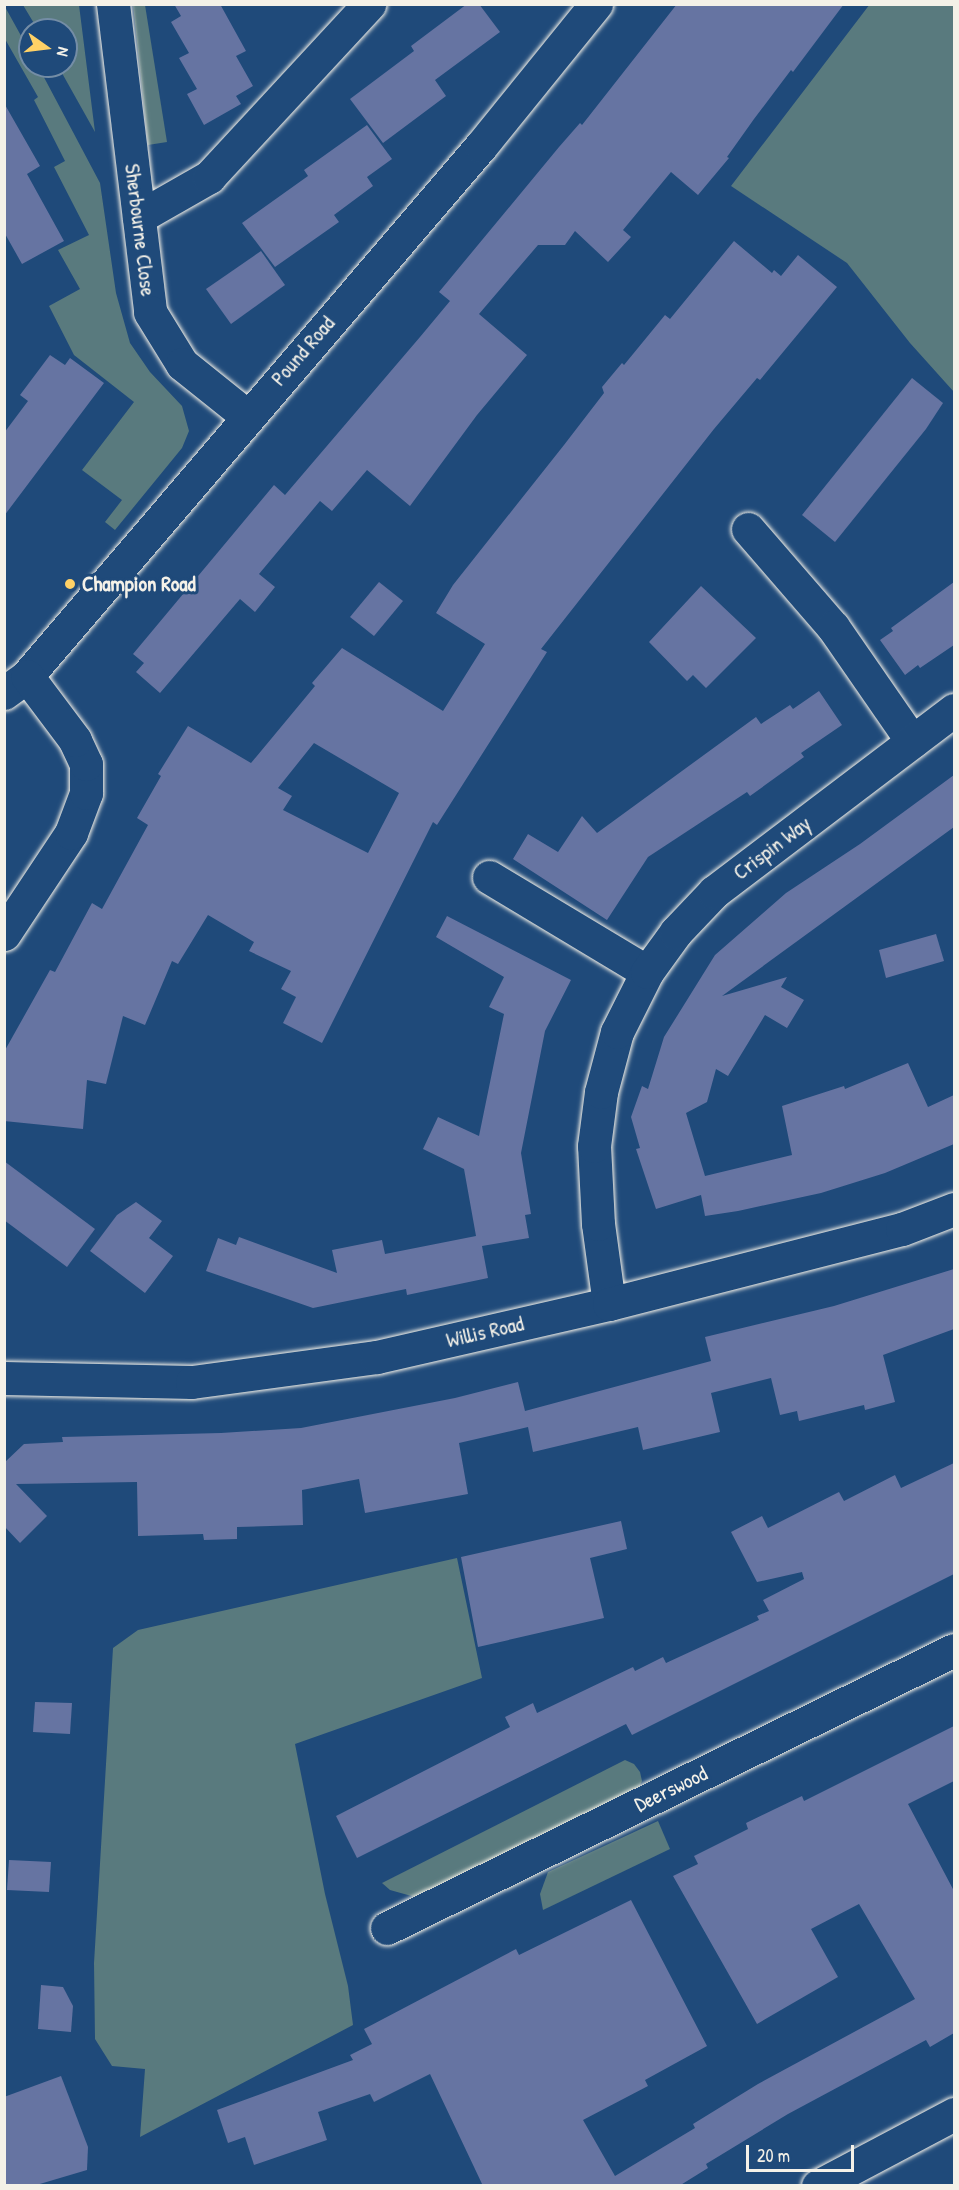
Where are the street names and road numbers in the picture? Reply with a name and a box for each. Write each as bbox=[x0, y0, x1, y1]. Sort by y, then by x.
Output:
street label: Sherbourne Close bbox=[119, 162, 161, 298]
street label: Pound Road bbox=[266, 311, 340, 391]
street label: Crispin Way bbox=[728, 811, 816, 885]
street label: Willis Road bbox=[444, 1311, 526, 1353]
street label: Deerswood bbox=[631, 1761, 711, 1817]

